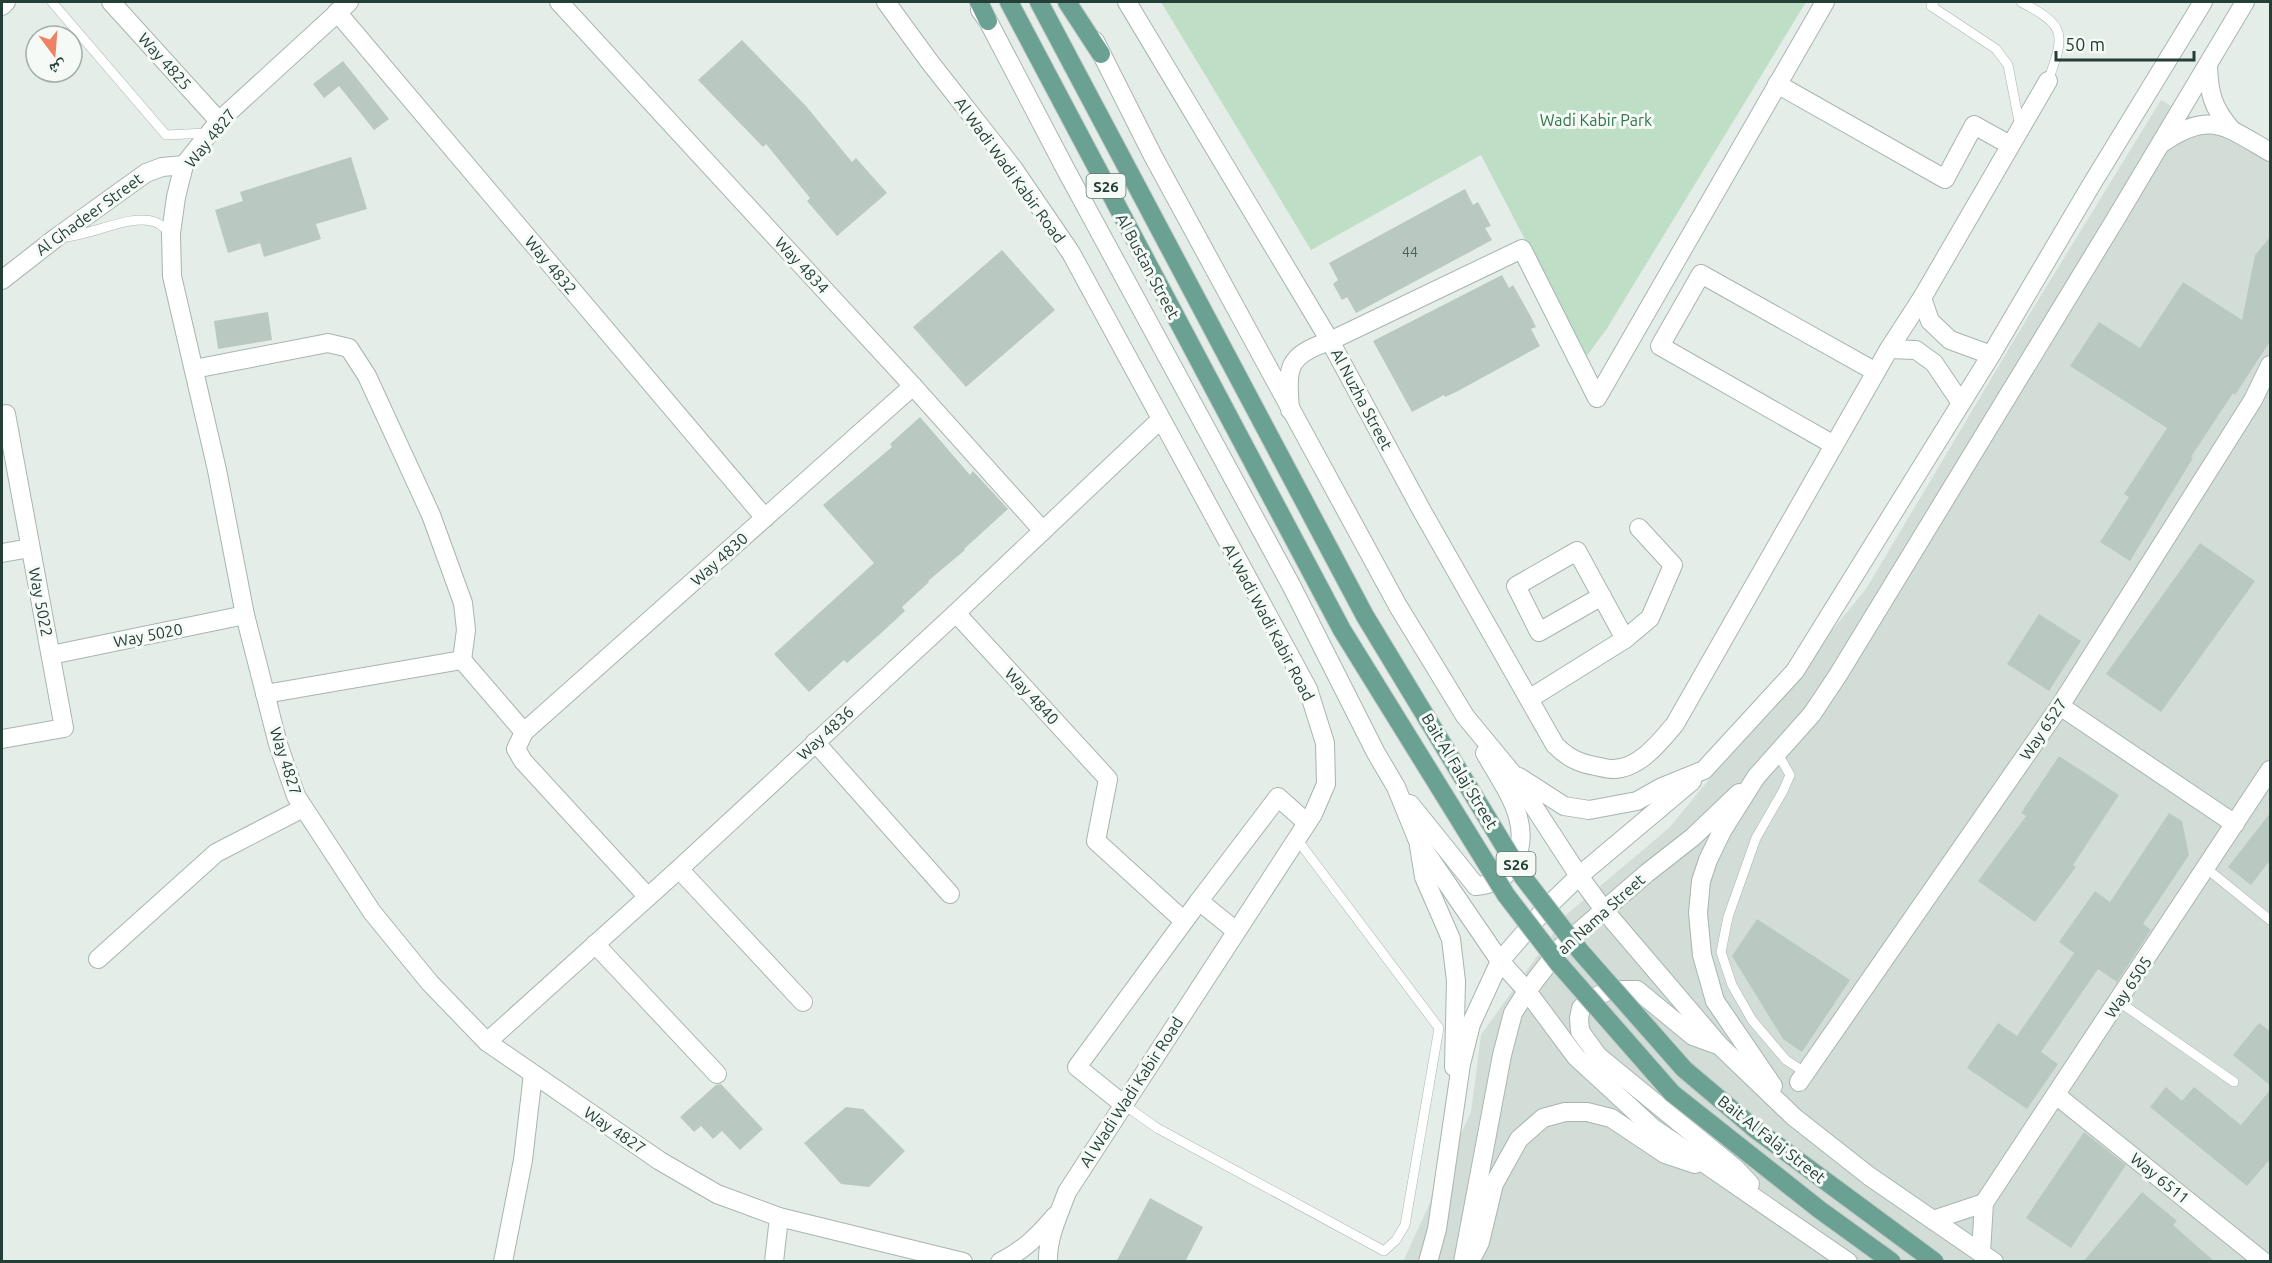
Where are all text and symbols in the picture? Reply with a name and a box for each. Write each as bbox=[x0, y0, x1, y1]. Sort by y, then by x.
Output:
north arrow bbox=[24, 24, 84, 84]
scale bar bbox=[2056, 24, 2194, 62]
street label: Way 4825 bbox=[135, 29, 195, 93]
text: 50 m bbox=[2065, 34, 2105, 54]
text: ش bbox=[47, 56, 69, 79]
street label: Al Wadi Wadi Kabir Road bbox=[951, 94, 1069, 246]
street label: Way 4827 bbox=[181, 105, 239, 171]
park label: Wadi Kabir Park bbox=[1540, 111, 1652, 129]
street label: Al Ghadeer Street bbox=[32, 169, 146, 259]
road number: S26 bbox=[1086, 174, 1126, 198]
street label: Al Bustan Street bbox=[1113, 210, 1184, 322]
street label: Way 4832 bbox=[522, 232, 580, 298]
street label: Way 4834 bbox=[771, 233, 833, 297]
house number: 44 bbox=[1402, 244, 1418, 260]
street label: Al Nuzha Street bbox=[1328, 345, 1397, 453]
street label: Way 4830 bbox=[687, 529, 751, 589]
street label: Al Wadi Wadi Kabir Road bbox=[1220, 540, 1318, 704]
street label: Way 5022 bbox=[25, 566, 57, 638]
street label: Way 5020 bbox=[112, 619, 184, 651]
street label: Way 4840 bbox=[1001, 664, 1063, 728]
street label: Way 6527 bbox=[2016, 695, 2070, 763]
street label: Way 4836 bbox=[793, 702, 857, 764]
street label: Bait Al Falaj Street bbox=[1419, 710, 1502, 832]
street label: Way 4827 bbox=[267, 725, 305, 797]
road number: S26 bbox=[1496, 852, 1536, 876]
street label: an Nama Street bbox=[1554, 870, 1649, 958]
street label: Way 6505 bbox=[2101, 953, 2155, 1021]
street label: Al Wadi Wadi Kabir Road bbox=[1076, 1014, 1186, 1170]
street label: Bait Al Falaj Street bbox=[1715, 1092, 1830, 1187]
street label: Way 4827 bbox=[581, 1103, 649, 1157]
street label: Way 6511 bbox=[2127, 1149, 2193, 1207]

